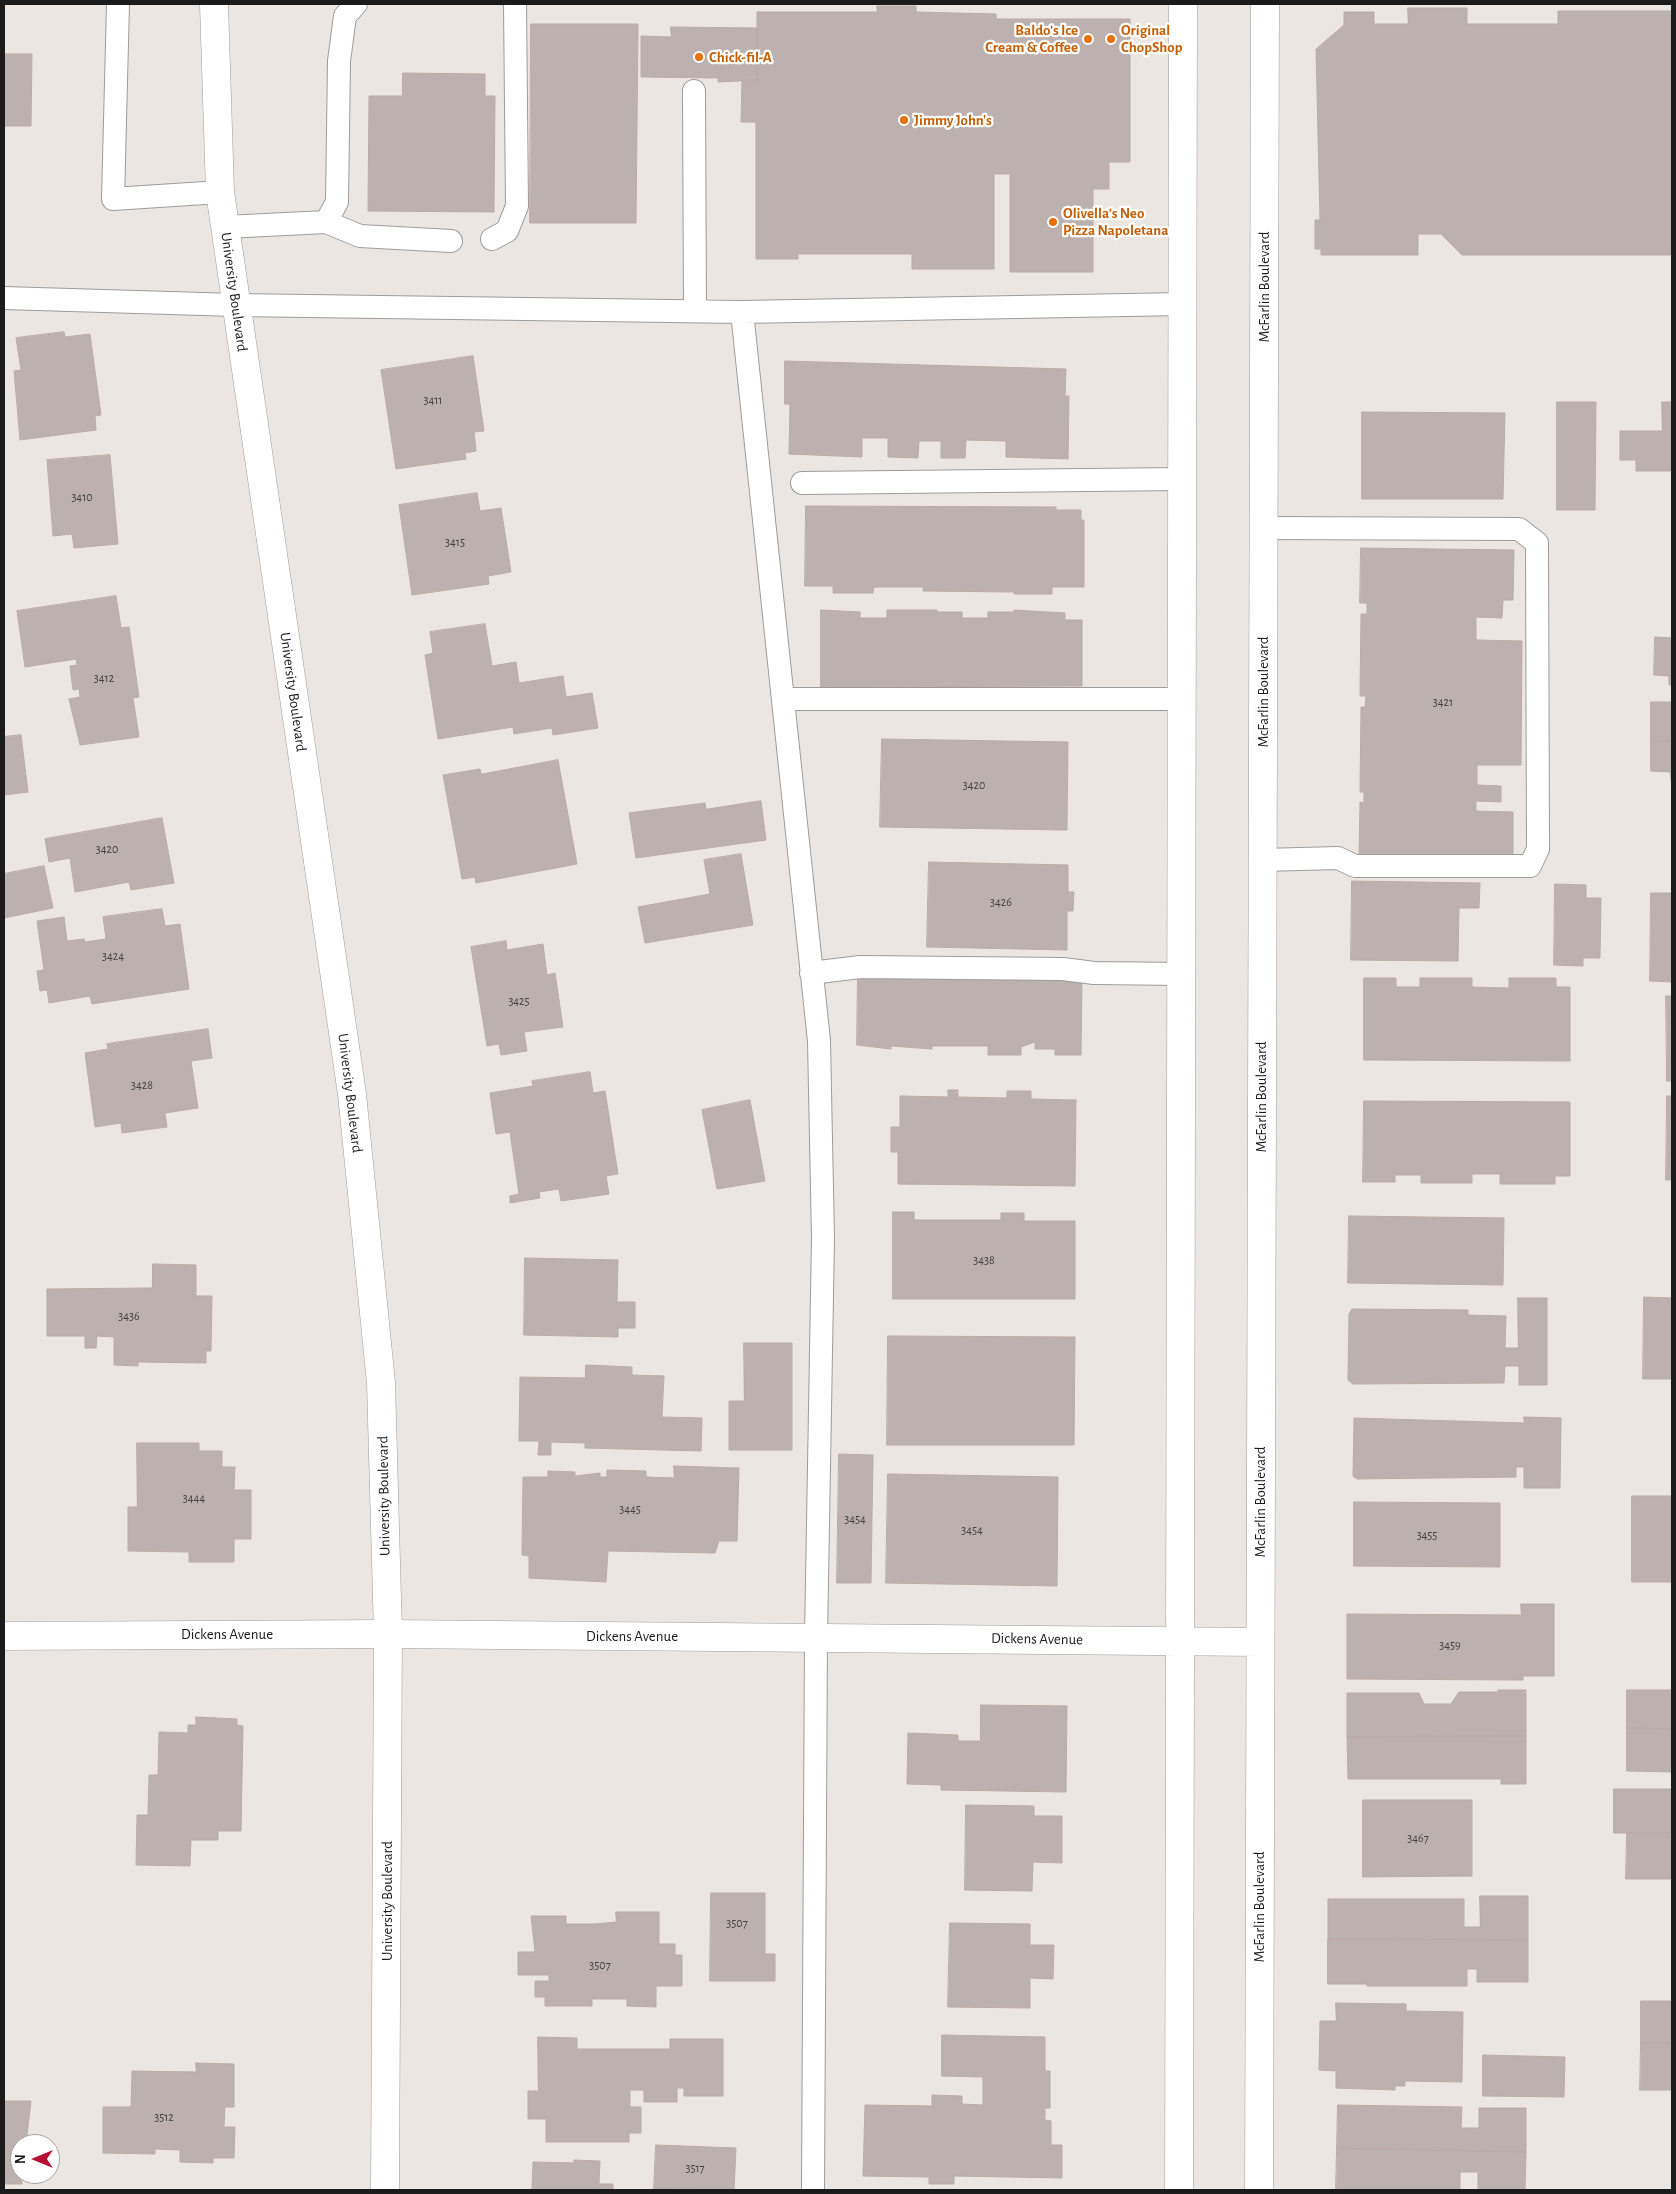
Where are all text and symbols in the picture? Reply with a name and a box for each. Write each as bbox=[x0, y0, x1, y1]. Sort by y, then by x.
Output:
place label: Baldo’s Ice Cream & Coffee bbox=[985, 21, 1078, 56]
place label: Original ChopShop bbox=[1121, 21, 1183, 56]
marker: Baldo’s Ice Cream & Coffee bbox=[1082, 33, 1094, 45]
marker: Original ChopShop bbox=[1105, 33, 1117, 45]
place label: Chick-fil-A bbox=[709, 48, 772, 66]
marker: Chick-fil-A bbox=[693, 51, 705, 63]
place label: Jimmy John's bbox=[914, 111, 992, 129]
marker: Jimmy John's bbox=[898, 114, 910, 126]
place label: Olivella’s Neo Pizza Napoletana bbox=[1063, 204, 1168, 239]
marker: Olivella’s Neo Pizza Napoletana bbox=[1047, 216, 1059, 228]
street label: University Boulevard bbox=[217, 231, 251, 353]
street label: McFarlin Boulevard bbox=[1255, 231, 1273, 343]
house number: 3411 bbox=[424, 393, 442, 407]
house number: 3410 bbox=[71, 490, 93, 504]
house number: 3415 bbox=[445, 535, 465, 549]
street label: University Boulevard bbox=[276, 631, 310, 753]
street label: McFarlin Boulevard bbox=[1254, 636, 1272, 748]
house number: 3412 bbox=[94, 671, 114, 685]
house number: 3421 bbox=[1433, 695, 1453, 709]
house number: 3420 bbox=[963, 778, 985, 792]
house number: 3420 bbox=[96, 842, 118, 856]
house number: 3426 bbox=[990, 895, 1012, 909]
house number: 3424 bbox=[102, 949, 124, 963]
house number: 3425 bbox=[508, 994, 530, 1008]
street label: University Boulevard bbox=[334, 1032, 366, 1154]
street label: McFarlin Boulevard bbox=[1252, 1041, 1270, 1153]
house number: 3428 bbox=[131, 1078, 153, 1092]
house number: 3438 bbox=[973, 1253, 995, 1267]
house number: 3436 bbox=[118, 1309, 140, 1323]
street label: University Boulevard bbox=[374, 1436, 394, 1556]
street label: McFarlin Boulevard bbox=[1251, 1446, 1269, 1558]
house number: 3444 bbox=[183, 1491, 205, 1505]
house number: 3445 bbox=[619, 1502, 641, 1516]
house number: 3454 bbox=[844, 1512, 866, 1526]
house number: 3454 bbox=[961, 1523, 983, 1537]
house number: 3455 bbox=[1417, 1528, 1437, 1542]
street label: Dickens Avenue bbox=[181, 1625, 273, 1643]
street label: Dickens Avenue bbox=[586, 1627, 678, 1645]
street label: Dickens Avenue bbox=[991, 1629, 1083, 1649]
house number: 3459 bbox=[1439, 1638, 1461, 1652]
house number: 3467 bbox=[1407, 1831, 1429, 1845]
street label: University Boulevard bbox=[378, 1841, 396, 1961]
street label: McFarlin Boulevard bbox=[1250, 1851, 1268, 1963]
house number: 3507 bbox=[726, 1916, 748, 1930]
house number: 3507 bbox=[589, 1958, 611, 1972]
house number: 3512 bbox=[154, 2110, 174, 2124]
north arrow bbox=[10, 2134, 60, 2184]
text: N bbox=[14, 2154, 28, 2164]
house number: 3517 bbox=[685, 2161, 705, 2175]

